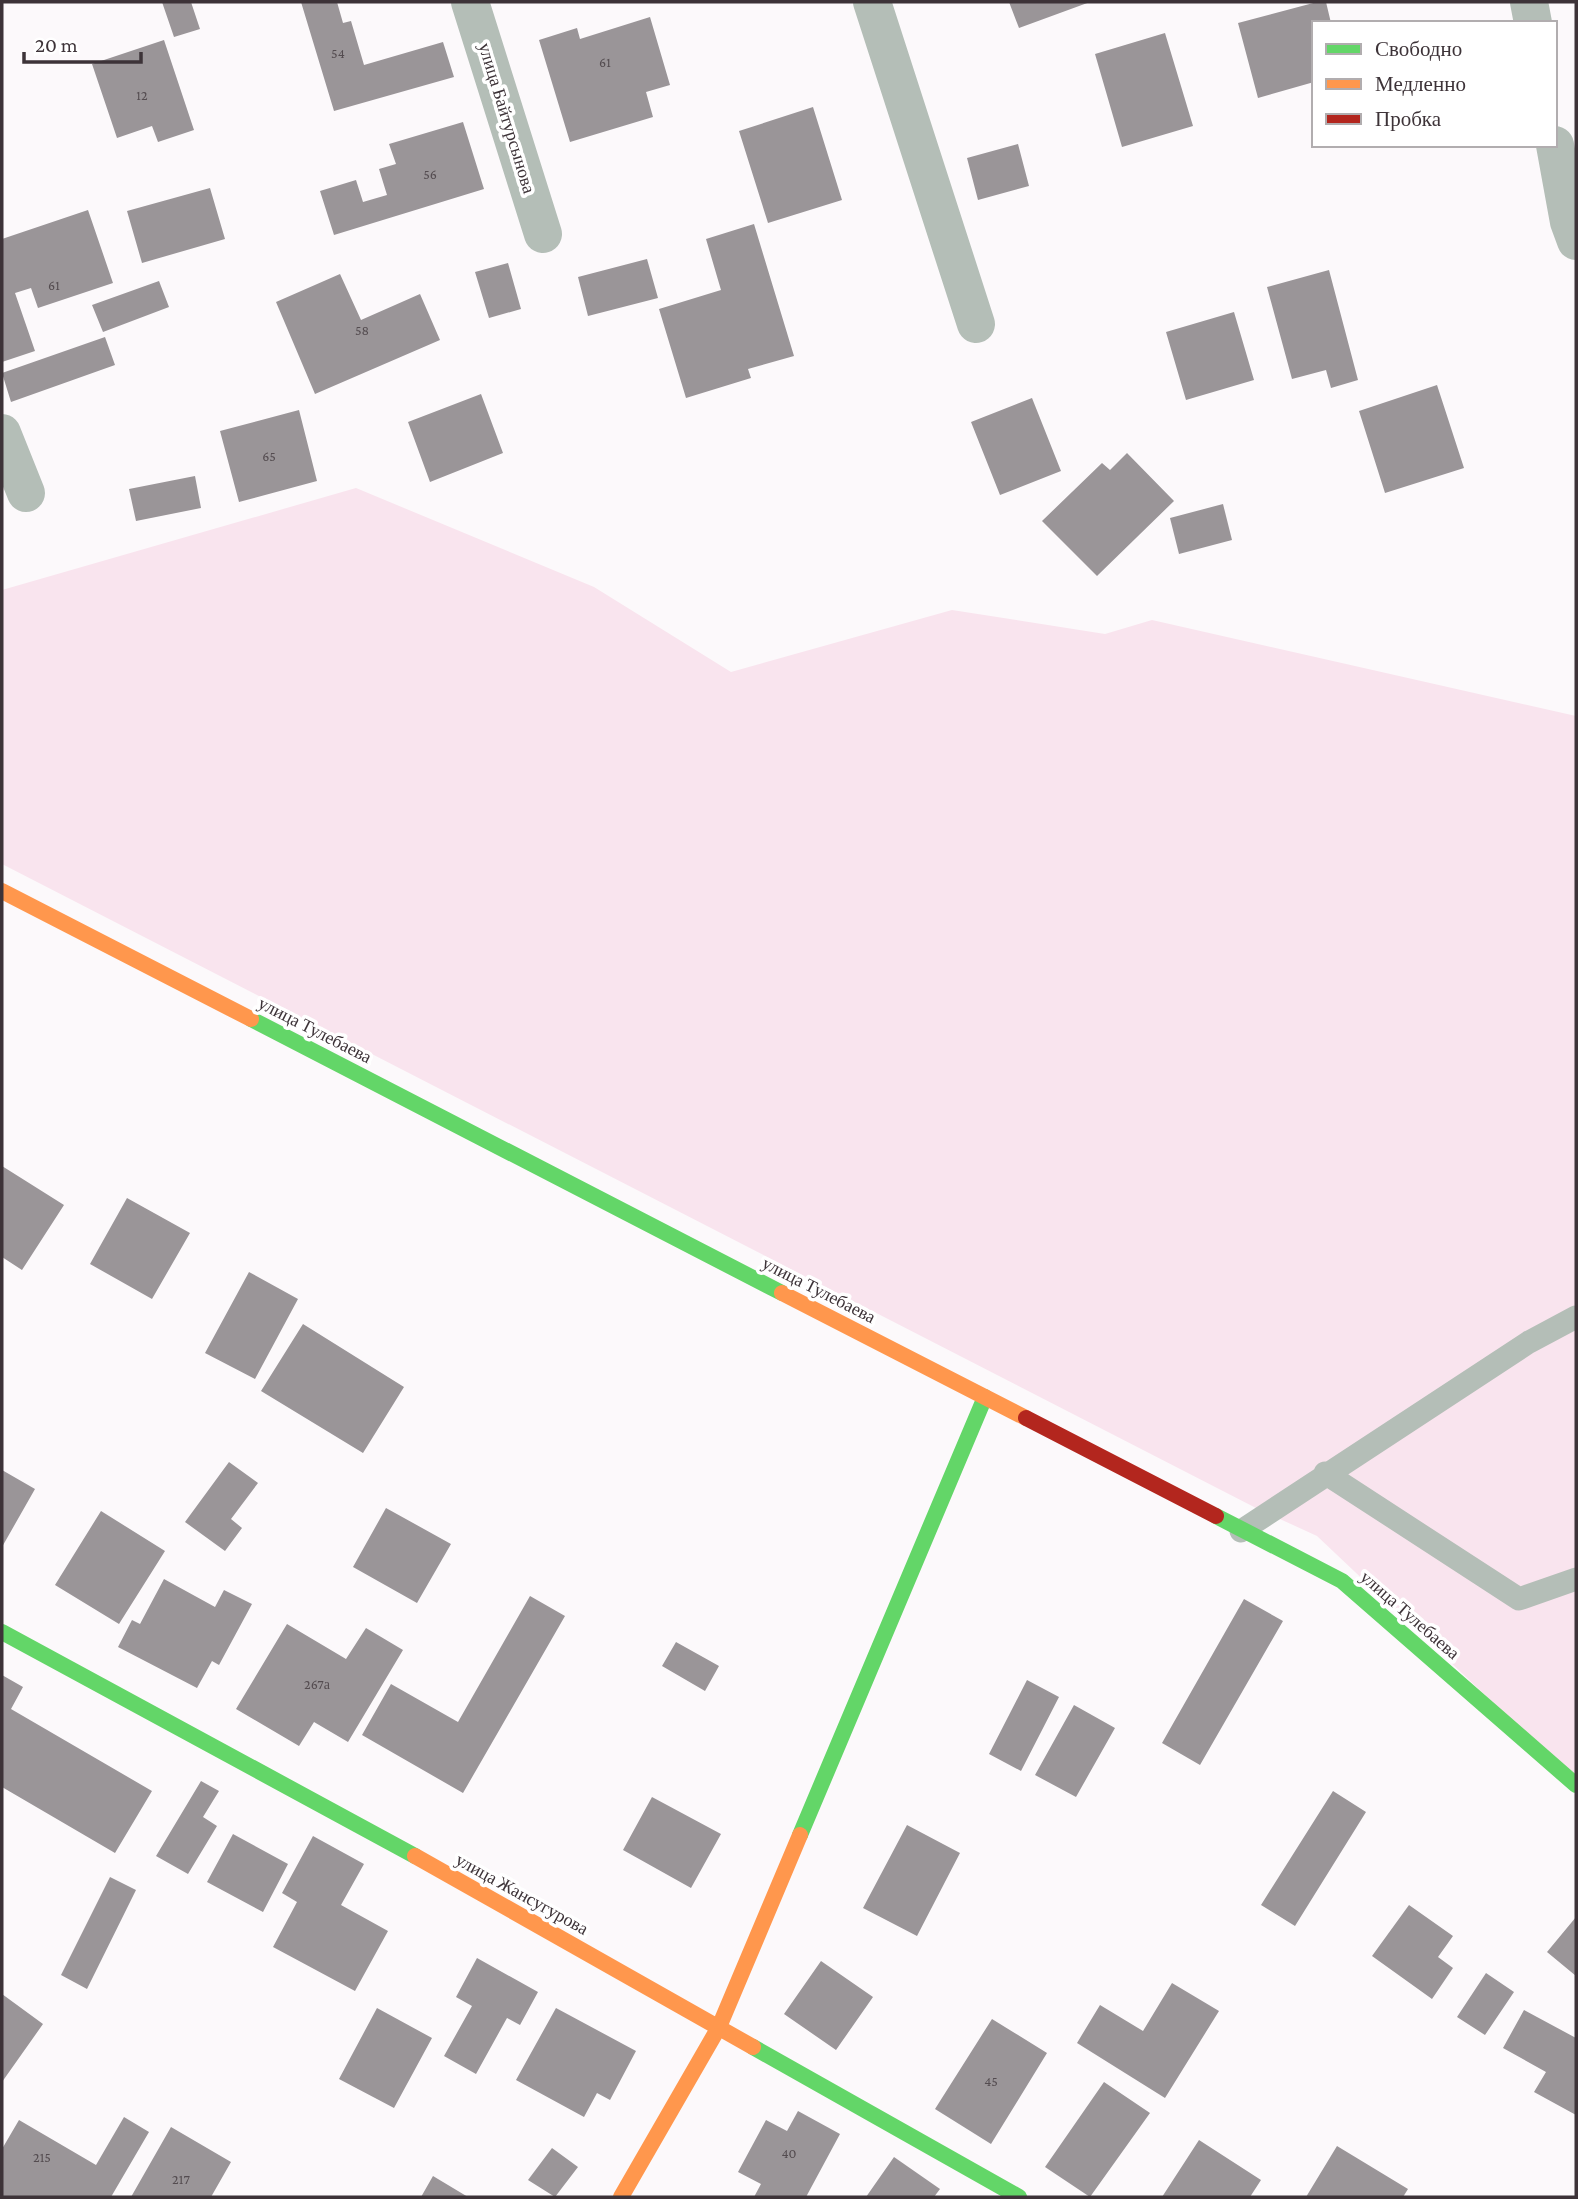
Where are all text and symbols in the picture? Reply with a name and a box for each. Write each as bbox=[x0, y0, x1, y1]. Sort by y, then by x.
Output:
scale bar bbox=[24, 21, 142, 65]
legend bbox=[1312, 21, 1557, 147]
text: 20 m bbox=[35, 33, 78, 57]
text: Свободно bbox=[1375, 37, 1462, 61]
street label: улица Байтурсынова bbox=[475, 40, 539, 196]
house number: 54 bbox=[331, 45, 345, 61]
house number: 61 bbox=[599, 54, 611, 70]
text: Медленно bbox=[1375, 72, 1466, 96]
house number: 12 bbox=[136, 87, 148, 103]
text: Пробка bbox=[1375, 107, 1442, 131]
house number: 56 bbox=[423, 166, 437, 182]
house number: 61 bbox=[48, 277, 60, 293]
house number: 58 bbox=[355, 322, 369, 338]
house number: 65 bbox=[262, 448, 276, 464]
street label: улица Тулебаева bbox=[255, 993, 375, 1067]
street label: улица Тулебаева bbox=[759, 1253, 879, 1327]
street label: улица Тулебаева bbox=[1356, 1567, 1464, 1663]
house number: 267а bbox=[304, 1676, 331, 1692]
street label: улица Жансугурова bbox=[452, 1849, 592, 1939]
house number: 45 bbox=[984, 2073, 998, 2089]
house number: 40 bbox=[781, 2145, 797, 2161]
house number: 215 bbox=[33, 2149, 51, 2165]
house number: 217 bbox=[172, 2171, 190, 2187]

